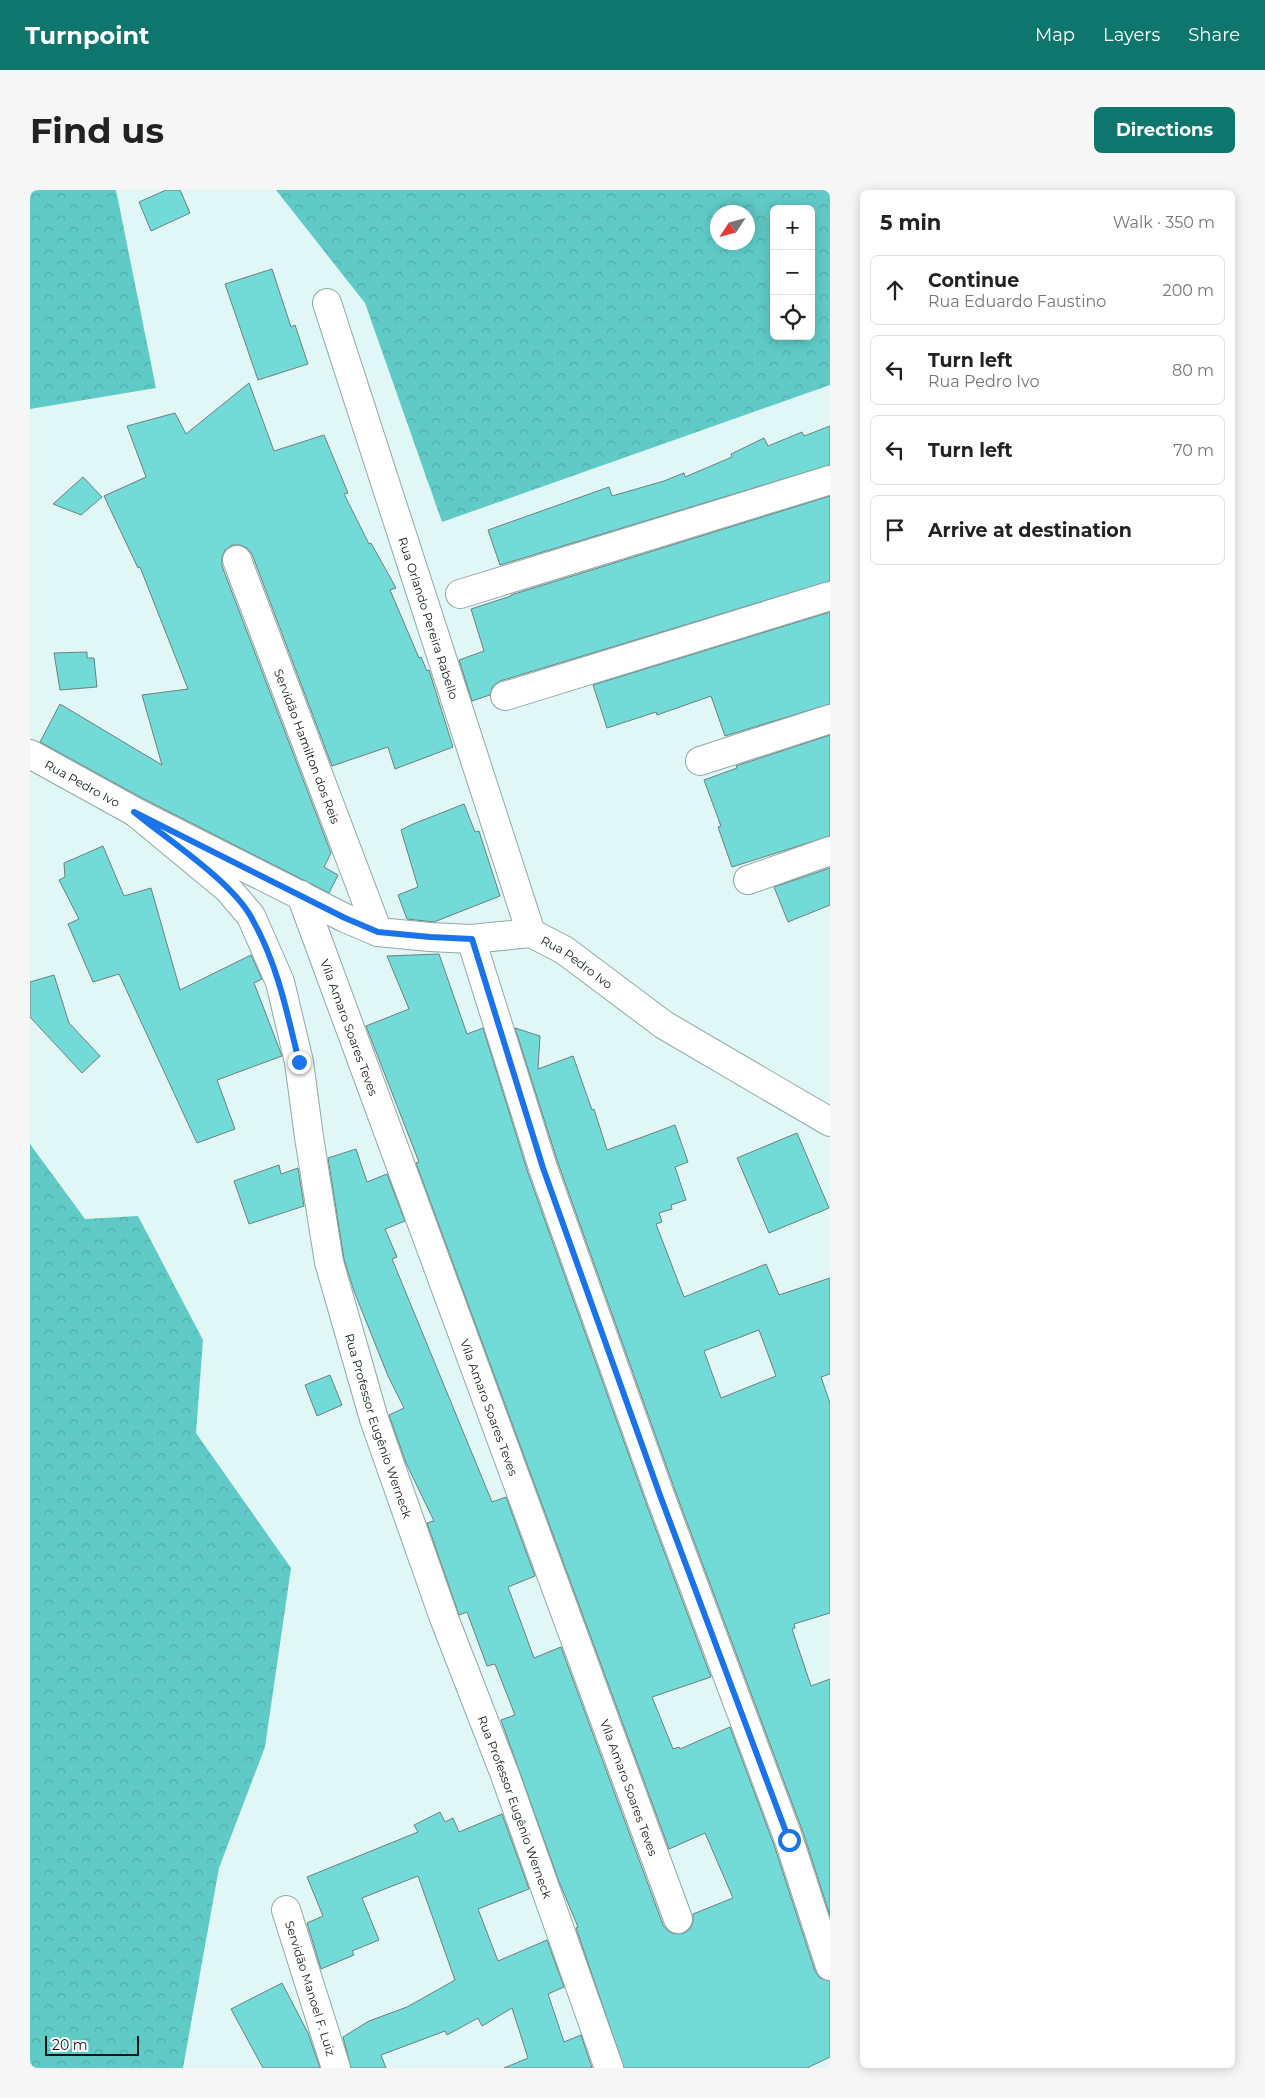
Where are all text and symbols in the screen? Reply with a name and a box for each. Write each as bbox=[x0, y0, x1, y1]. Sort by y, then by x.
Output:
text: Turnpoint bbox=[25, 21, 149, 50]
text: Map bbox=[1035, 24, 1075, 46]
text: Layers bbox=[1103, 24, 1160, 46]
text: Share bbox=[1188, 24, 1240, 46]
button: Directions bbox=[1094, 107, 1235, 153]
text: Find us bbox=[30, 109, 164, 152]
north arrow bbox=[710, 205, 755, 250]
map controls bbox=[770, 205, 815, 340]
button: + bbox=[770, 205, 815, 250]
text: 5 min bbox=[880, 210, 941, 235]
text: Walk · 350 m bbox=[1113, 213, 1215, 232]
button: − bbox=[770, 250, 815, 295]
text: Continue bbox=[928, 269, 1019, 292]
icon: ahead bbox=[881, 276, 909, 304]
text: 200 m bbox=[1163, 281, 1214, 300]
text: Rua Eduardo Faustino bbox=[928, 292, 1106, 311]
button: locate bbox=[770, 295, 815, 340]
text: Turn left bbox=[928, 349, 1013, 372]
icon: left bbox=[881, 356, 909, 384]
text: 80 m bbox=[1172, 361, 1214, 380]
text: Rua Pedro Ivo bbox=[928, 372, 1039, 391]
icon: left bbox=[881, 436, 909, 464]
text: Turn left bbox=[928, 439, 1013, 462]
text: 70 m bbox=[1173, 441, 1214, 460]
icon: arrive bbox=[881, 516, 909, 544]
text: Arrive at destination bbox=[928, 519, 1132, 542]
street label: Rua Orlando Pereira Rabello bbox=[396, 535, 462, 701]
street label: Servidão Hamilton dos Reis bbox=[271, 667, 344, 826]
street label: Rua Pedro Ivo bbox=[42, 756, 123, 810]
street label: Rua Pedro Ivo bbox=[539, 932, 616, 991]
street label: Vila Amaro Soares Teves bbox=[318, 957, 382, 1098]
route end bbox=[288, 1051, 311, 1074]
street label: Rua Professor Eugênio Werneck bbox=[342, 1332, 416, 1521]
street label: Vila Amaro Soares Teves bbox=[458, 1337, 522, 1478]
street label: Rua Professor Eugênio Werneck bbox=[475, 1713, 556, 1901]
street label: Vila Amaro Soares Teves bbox=[598, 1717, 662, 1858]
route start bbox=[778, 1829, 801, 1852]
street label: Servidão Manoel F. Luiz bbox=[282, 1919, 339, 2058]
scale bar bbox=[45, 2033, 139, 2056]
text: 20 m bbox=[52, 2036, 88, 2054]

